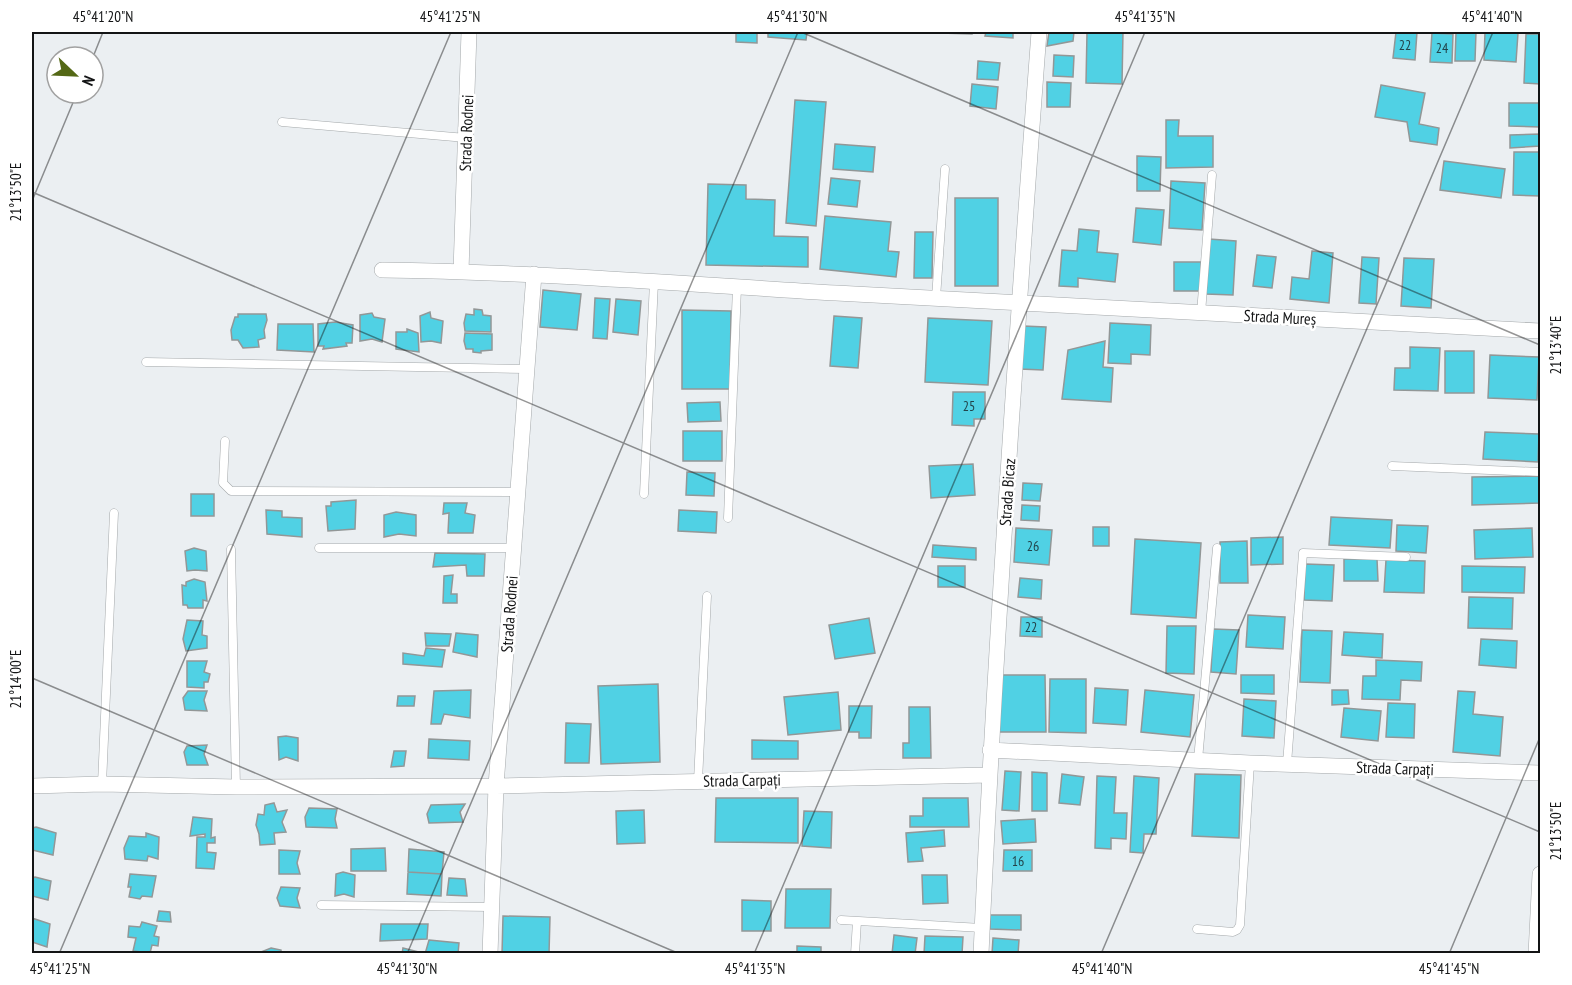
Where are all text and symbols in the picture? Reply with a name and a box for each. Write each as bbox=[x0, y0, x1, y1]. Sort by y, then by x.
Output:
text: 45°41'20"N bbox=[73, 7, 133, 26]
text: 45°41'25"N bbox=[420, 7, 480, 26]
text: 45°41'30"N bbox=[767, 7, 827, 26]
text: 45°41'35"N bbox=[1115, 7, 1175, 26]
text: 45°41'40"N bbox=[1462, 7, 1522, 26]
house number: 22 bbox=[1399, 36, 1411, 54]
house number: 24 bbox=[1436, 39, 1449, 57]
north arrow bbox=[45, 45, 105, 105]
text: N bbox=[78, 73, 100, 89]
street label: Strada Rodnei bbox=[455, 94, 477, 172]
text: 21°13'50"E bbox=[6, 162, 25, 222]
street label: Strada Mureș bbox=[1243, 305, 1317, 329]
text: 21°13'40"E bbox=[1546, 315, 1565, 375]
house number: 25 bbox=[963, 397, 975, 415]
street label: Strada Bicaz bbox=[995, 457, 1019, 526]
house number: 26 bbox=[1027, 537, 1039, 555]
street label: Strada Rodnei bbox=[496, 575, 522, 653]
house number: 22 bbox=[1025, 618, 1037, 636]
text: 21°14'00"E bbox=[6, 649, 25, 709]
street label: Strada Carpați bbox=[1356, 757, 1434, 779]
street label: Strada Carpați bbox=[703, 769, 781, 791]
text: 21°13'50"E bbox=[1546, 801, 1565, 861]
house number: 16 bbox=[1012, 852, 1024, 870]
text: 45°41'25"N bbox=[30, 959, 90, 978]
text: 45°41'30"N bbox=[377, 959, 437, 978]
text: 45°41'35"N bbox=[725, 959, 785, 978]
text: 45°41'40"N bbox=[1072, 959, 1132, 978]
text: 45°41'45"N bbox=[1419, 959, 1479, 978]

